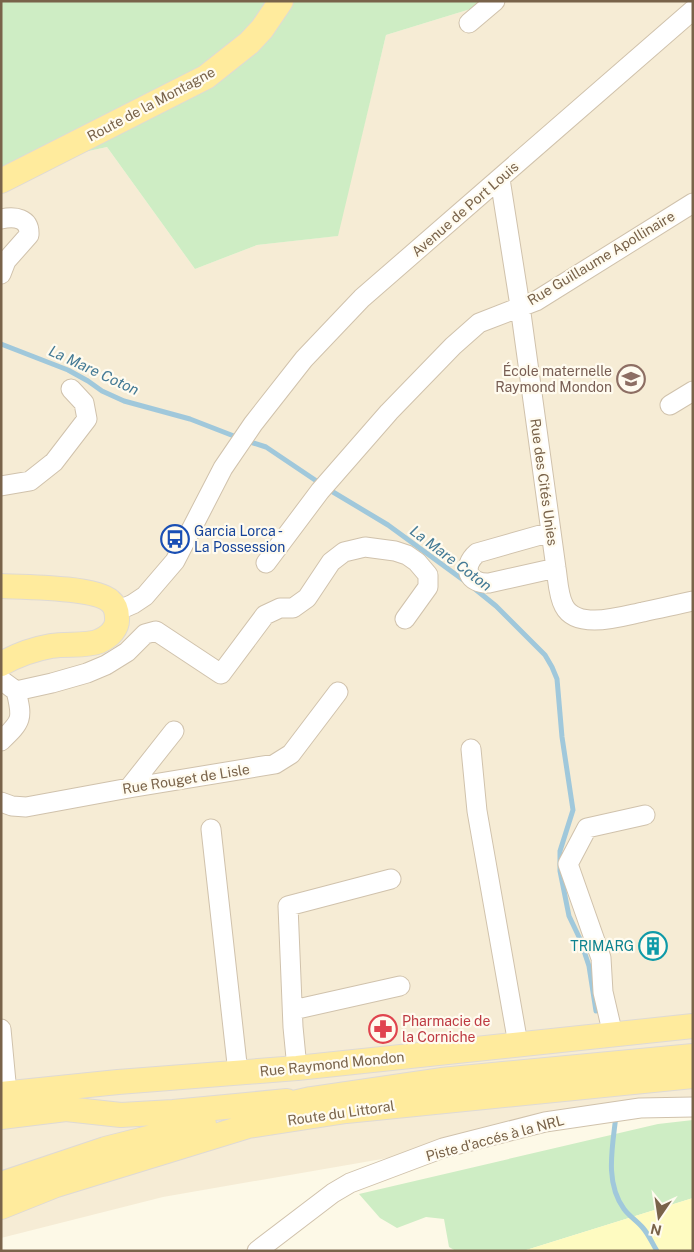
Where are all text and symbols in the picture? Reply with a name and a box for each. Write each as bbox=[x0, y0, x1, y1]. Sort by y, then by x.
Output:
street label: Route de la Montagne bbox=[84, 63, 218, 144]
street label: Avenue de Port Louis bbox=[408, 158, 522, 260]
street label: Rue Guillaume Apollinaire bbox=[524, 208, 678, 308]
water label: La Mare Coton bbox=[46, 342, 142, 398]
place label: École maternelle Raymond Mondon bbox=[495, 362, 612, 395]
school or university icon: École maternelle Raymond Mondon bbox=[616, 364, 646, 394]
street label: Rue des Cités Unies bbox=[527, 417, 561, 547]
water label: La Mare Coton bbox=[407, 522, 495, 594]
place label: Garcia Lorca - La Possession bbox=[194, 523, 285, 555]
bus stop icon: Garcia Lorca - La Possession bbox=[160, 524, 190, 554]
street label: Rue Rouget de Lisle bbox=[121, 761, 251, 797]
building icon: TRIMARG bbox=[638, 931, 668, 961]
place label: TRIMARG bbox=[570, 938, 634, 954]
place label: Pharmacie de la Corniche bbox=[402, 1013, 490, 1045]
pharmacy icon: Pharmacie de la Corniche bbox=[368, 1014, 398, 1044]
street label: Rue Raymond Mondon bbox=[259, 1048, 405, 1080]
street label: Route du Littoral bbox=[286, 1098, 396, 1128]
street label: Piste d'accés à la NRL bbox=[424, 1112, 566, 1164]
north arrow bbox=[634, 1192, 684, 1242]
text: N bbox=[649, 1221, 663, 1239]

